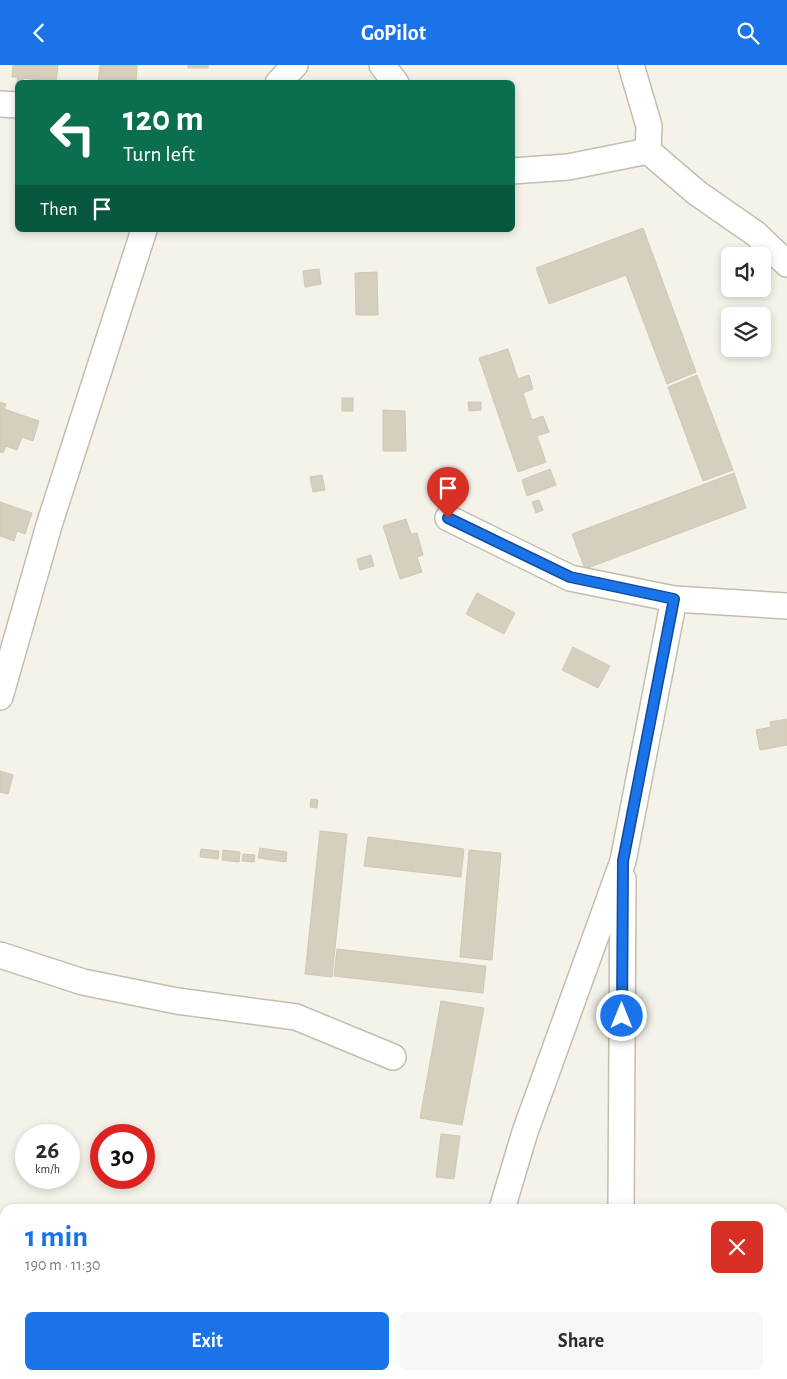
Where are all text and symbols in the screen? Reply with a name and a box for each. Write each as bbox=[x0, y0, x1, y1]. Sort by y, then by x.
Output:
icon: back bbox=[25, 19, 53, 47]
icon: search bbox=[734, 19, 762, 47]
text: GoPilot bbox=[361, 22, 426, 44]
icon: left bbox=[40, 100, 105, 165]
text: 120 m bbox=[123, 102, 204, 137]
text: Turn left bbox=[123, 143, 195, 165]
icon: arrive bbox=[88, 195, 116, 223]
text: Then bbox=[40, 200, 78, 219]
map controls bbox=[721, 247, 771, 357]
button: sound bbox=[721, 247, 771, 297]
button: layers bbox=[721, 307, 771, 357]
pin bbox=[427, 467, 469, 518]
icon: arrive bbox=[434, 474, 462, 502]
position arrow bbox=[595, 989, 647, 1041]
speed limit sign: 30 bbox=[90, 1124, 155, 1189]
text: 26 bbox=[36, 1138, 59, 1163]
text: km/h bbox=[35, 1163, 60, 1175]
button: close bbox=[711, 1221, 763, 1273]
text: 1 min bbox=[25, 1222, 88, 1252]
text: 190 m · 11:30 bbox=[25, 1257, 101, 1273]
button: Exit bbox=[25, 1312, 389, 1370]
button: Share bbox=[399, 1312, 763, 1370]

